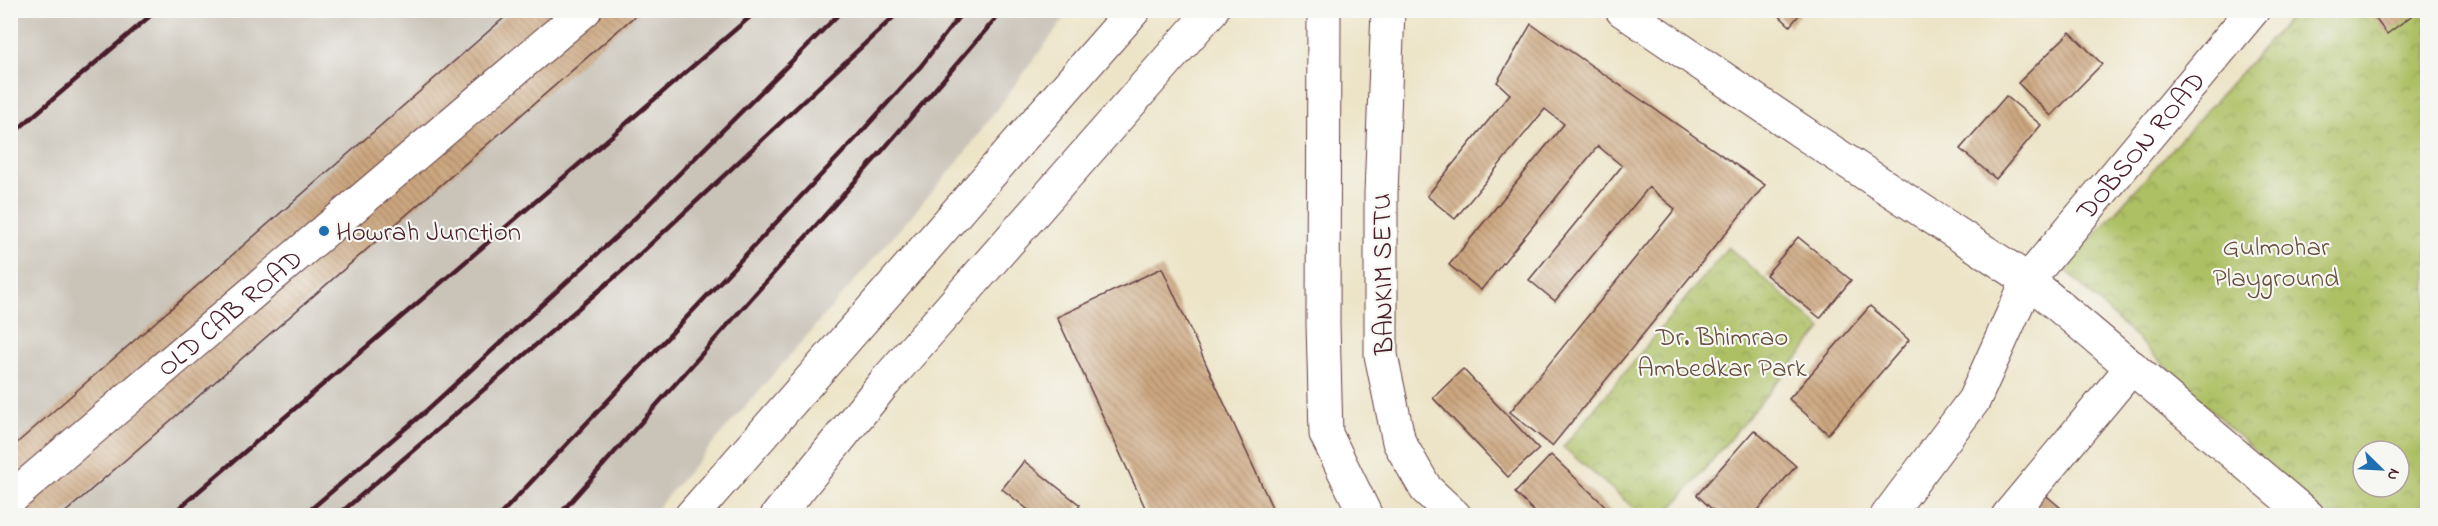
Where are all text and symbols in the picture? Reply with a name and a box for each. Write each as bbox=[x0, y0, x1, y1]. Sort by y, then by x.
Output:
street label: DOBSON ROAD bbox=[2068, 64, 2216, 231]
street label: BANKIM SETU bbox=[1364, 193, 1405, 356]
place label: Howrah Junction bbox=[336, 214, 521, 253]
marker: Howrah Junction bbox=[317, 224, 331, 238]
park label: Gulmohar Playground bbox=[2213, 229, 2339, 299]
street label: OLD CAB ROAD bbox=[150, 241, 312, 388]
park label: Dr. Bhimrao Ambedkar Park bbox=[1637, 319, 1807, 389]
north arrow bbox=[2351, 439, 2411, 499]
text: N bbox=[2380, 464, 2406, 484]

